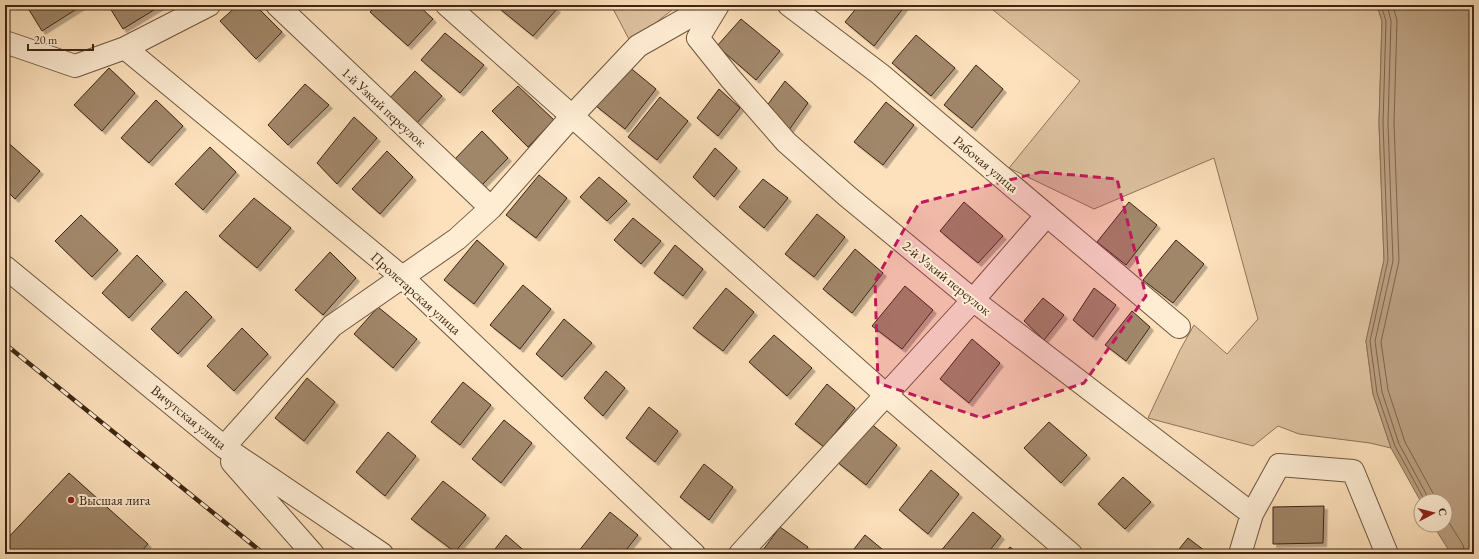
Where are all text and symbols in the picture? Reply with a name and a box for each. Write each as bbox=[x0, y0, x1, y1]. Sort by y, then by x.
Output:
scale bar bbox=[28, 26, 93, 52]
text: 20 m bbox=[34, 32, 58, 48]
street label: 1-й Узкий переулок bbox=[338, 63, 430, 151]
street label: Рабочая улица bbox=[950, 132, 1023, 197]
street label: 2-й Узкий переулок bbox=[899, 237, 995, 320]
street label: Пролетарская улица bbox=[367, 248, 465, 339]
street label: Вичугская улица bbox=[147, 381, 231, 453]
place label: Высшая лига bbox=[79, 491, 151, 509]
north arrow bbox=[1413, 493, 1453, 533]
marker: Высшая лига bbox=[66, 495, 76, 505]
text: С bbox=[1436, 507, 1450, 517]

